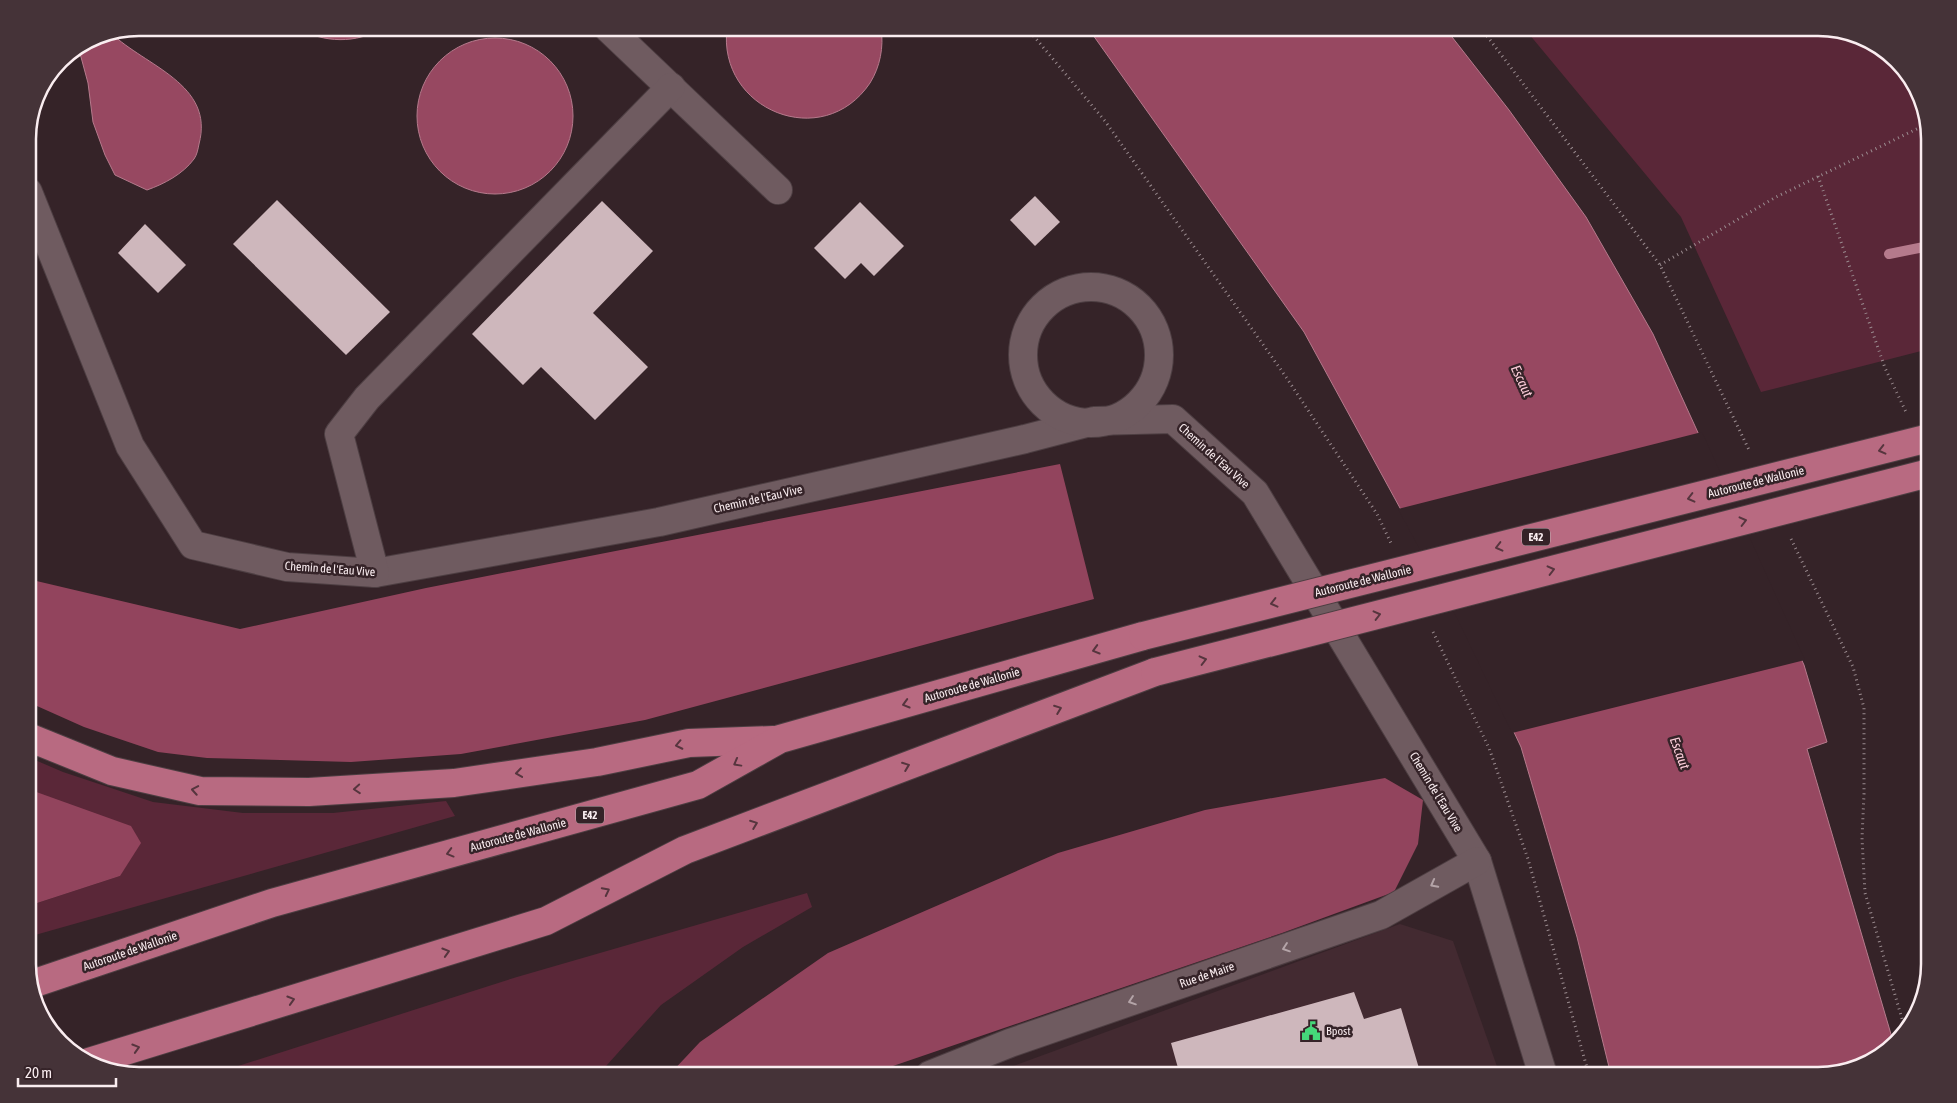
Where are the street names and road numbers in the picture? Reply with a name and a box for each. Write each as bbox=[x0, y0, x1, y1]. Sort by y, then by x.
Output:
street label: Chemin de l'Eau Vive bbox=[1176, 421, 1252, 491]
street label: Autoroute de Wallonie bbox=[1706, 463, 1806, 501]
street label: Chemin de l'Eau Vive bbox=[712, 482, 804, 516]
road number: E42 bbox=[1522, 528, 1550, 546]
street label: Chemin de l'Eau Vive bbox=[284, 559, 376, 579]
street label: Autoroute de Wallonie bbox=[1313, 562, 1413, 600]
street label: Autoroute de Wallonie bbox=[923, 665, 1021, 705]
street label: Chemin de l'Eau Vive bbox=[1407, 750, 1465, 834]
road number: E42 bbox=[576, 806, 604, 824]
street label: Autoroute de Wallonie bbox=[469, 815, 567, 855]
street label: Autoroute de Wallonie bbox=[81, 928, 179, 974]
street label: Rue de Maire bbox=[1178, 959, 1236, 991]

